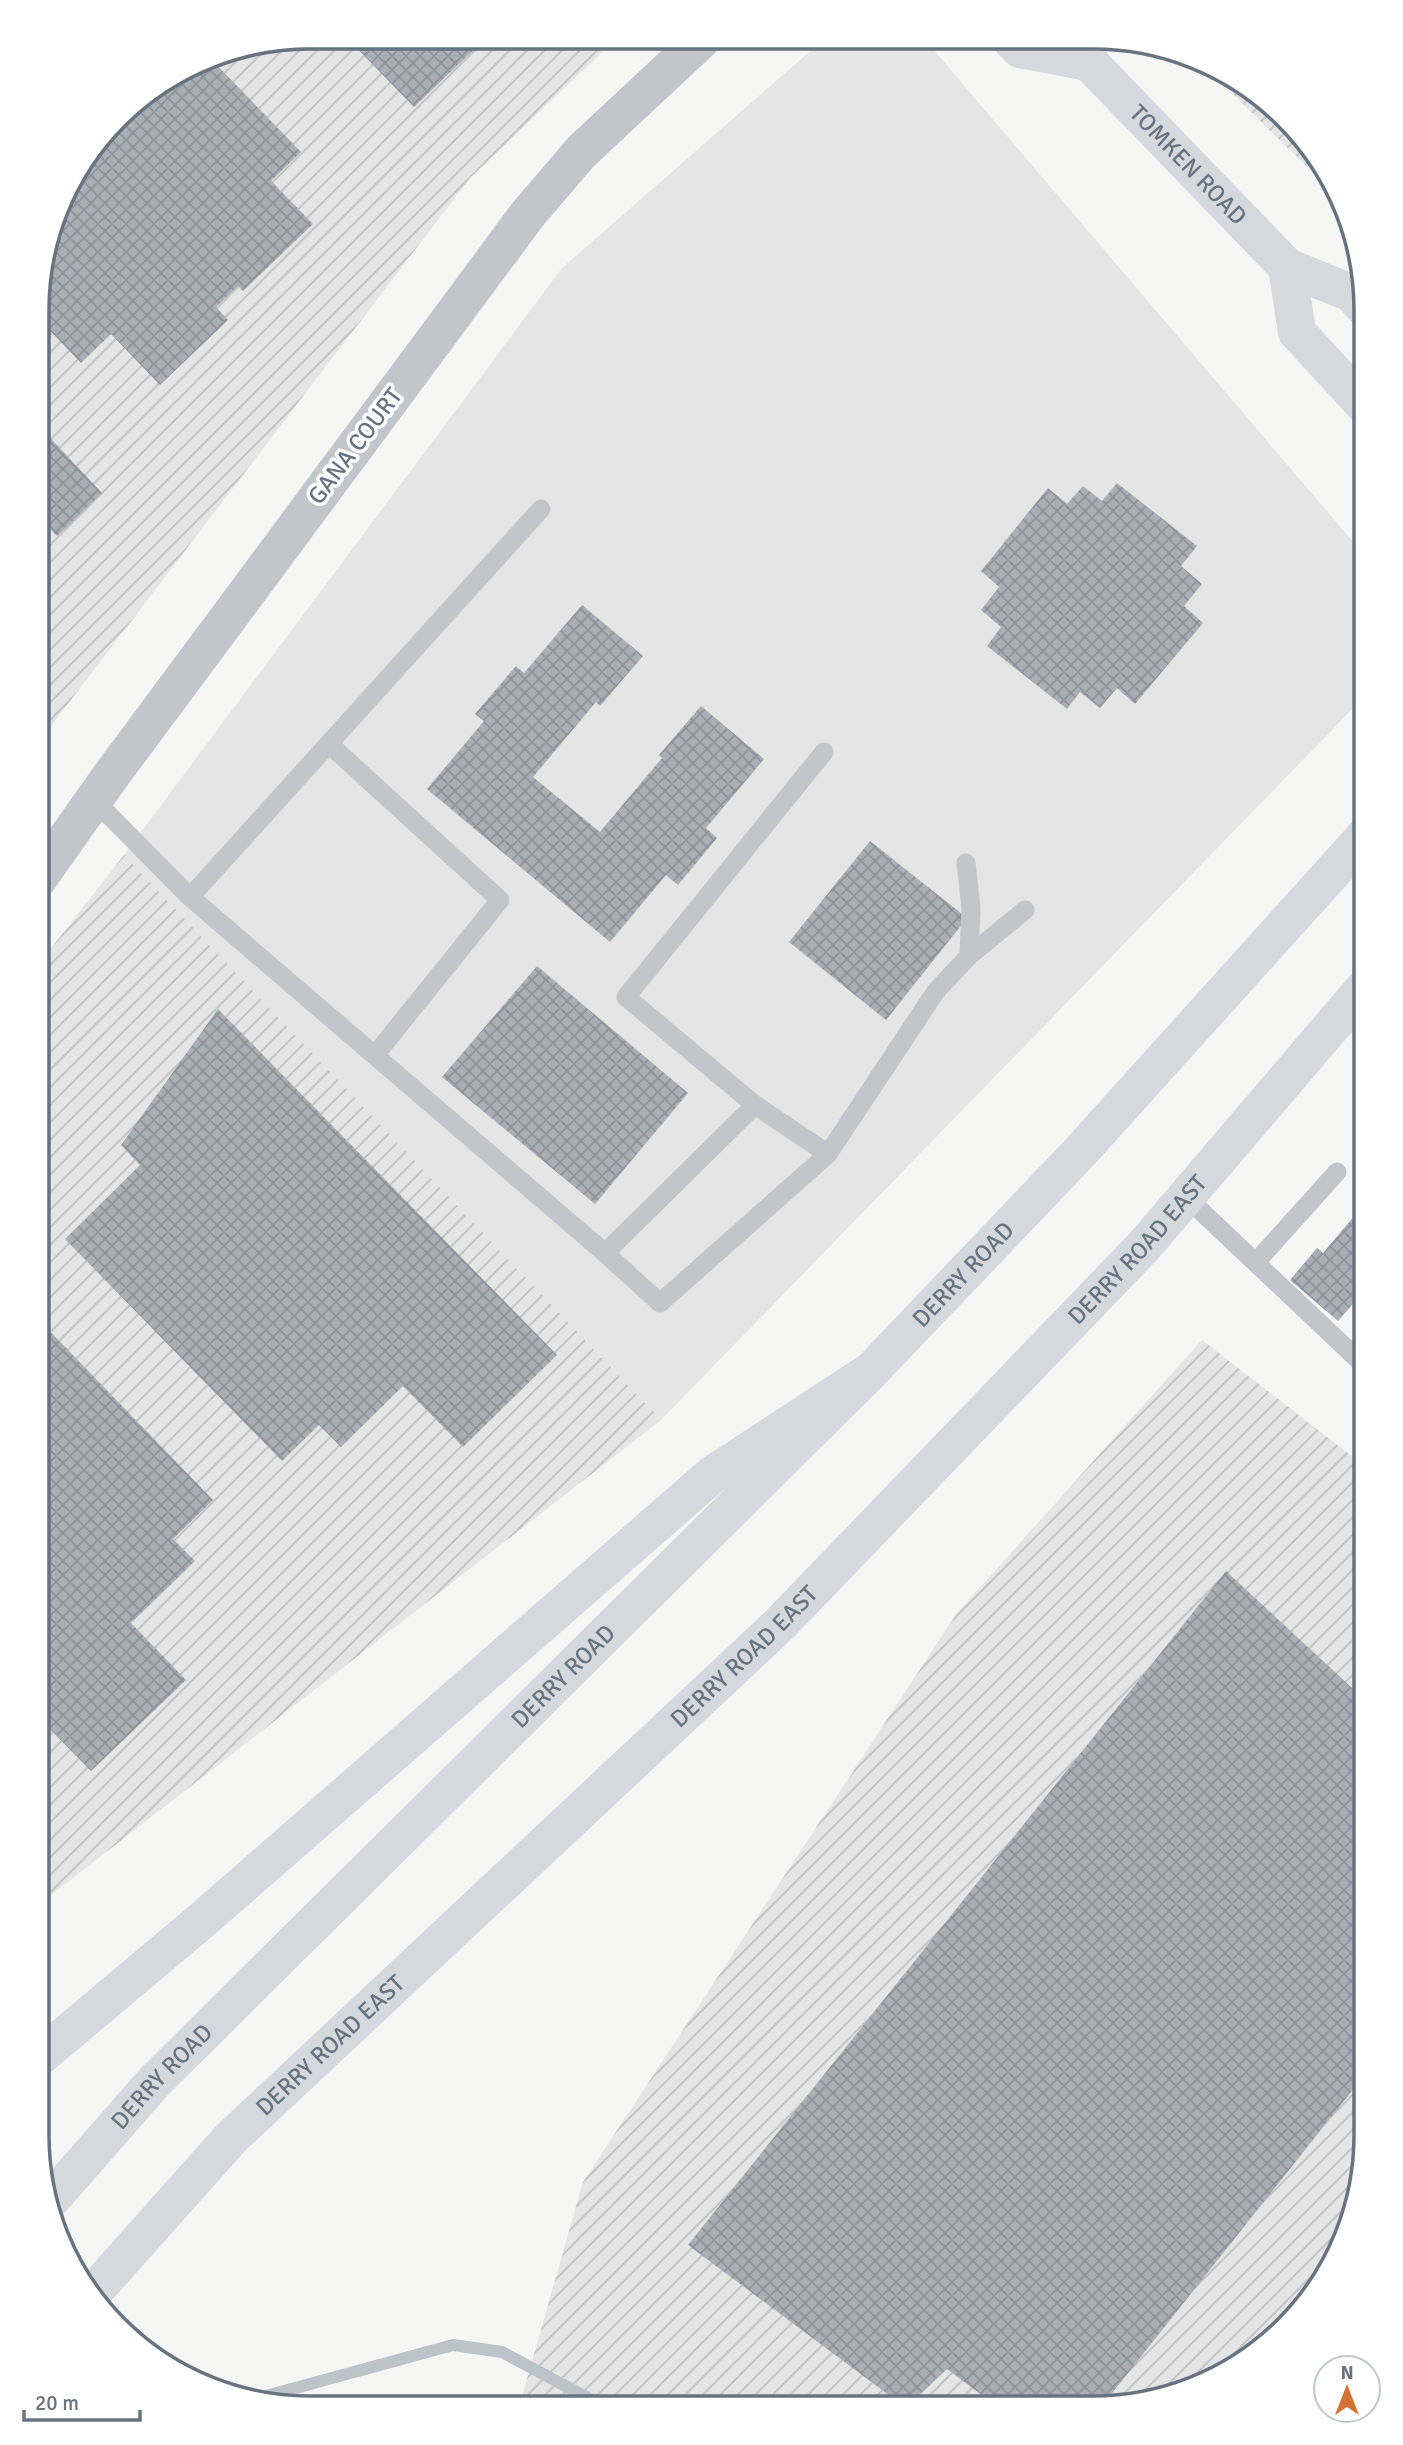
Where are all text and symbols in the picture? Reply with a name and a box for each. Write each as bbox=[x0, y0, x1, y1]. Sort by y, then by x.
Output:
street label: TOMKEN ROAD bbox=[1123, 98, 1253, 231]
street label: GANA COURT bbox=[301, 382, 409, 510]
street label: DERRY ROAD EAST bbox=[1061, 1168, 1213, 1331]
street label: DERRY ROAD bbox=[906, 1215, 1020, 1334]
street label: DERRY ROAD EAST bbox=[664, 1579, 824, 1734]
street label: DERRY ROAD bbox=[505, 1618, 621, 1734]
street label: DERRY ROAD EAST bbox=[249, 1968, 411, 2122]
street label: DERRY ROAD bbox=[104, 2018, 219, 2136]
north arrow bbox=[1312, 2354, 1382, 2424]
text: N bbox=[1340, 2361, 1354, 2385]
scale bar bbox=[24, 2378, 140, 2422]
text: 20 m bbox=[35, 2390, 79, 2416]

